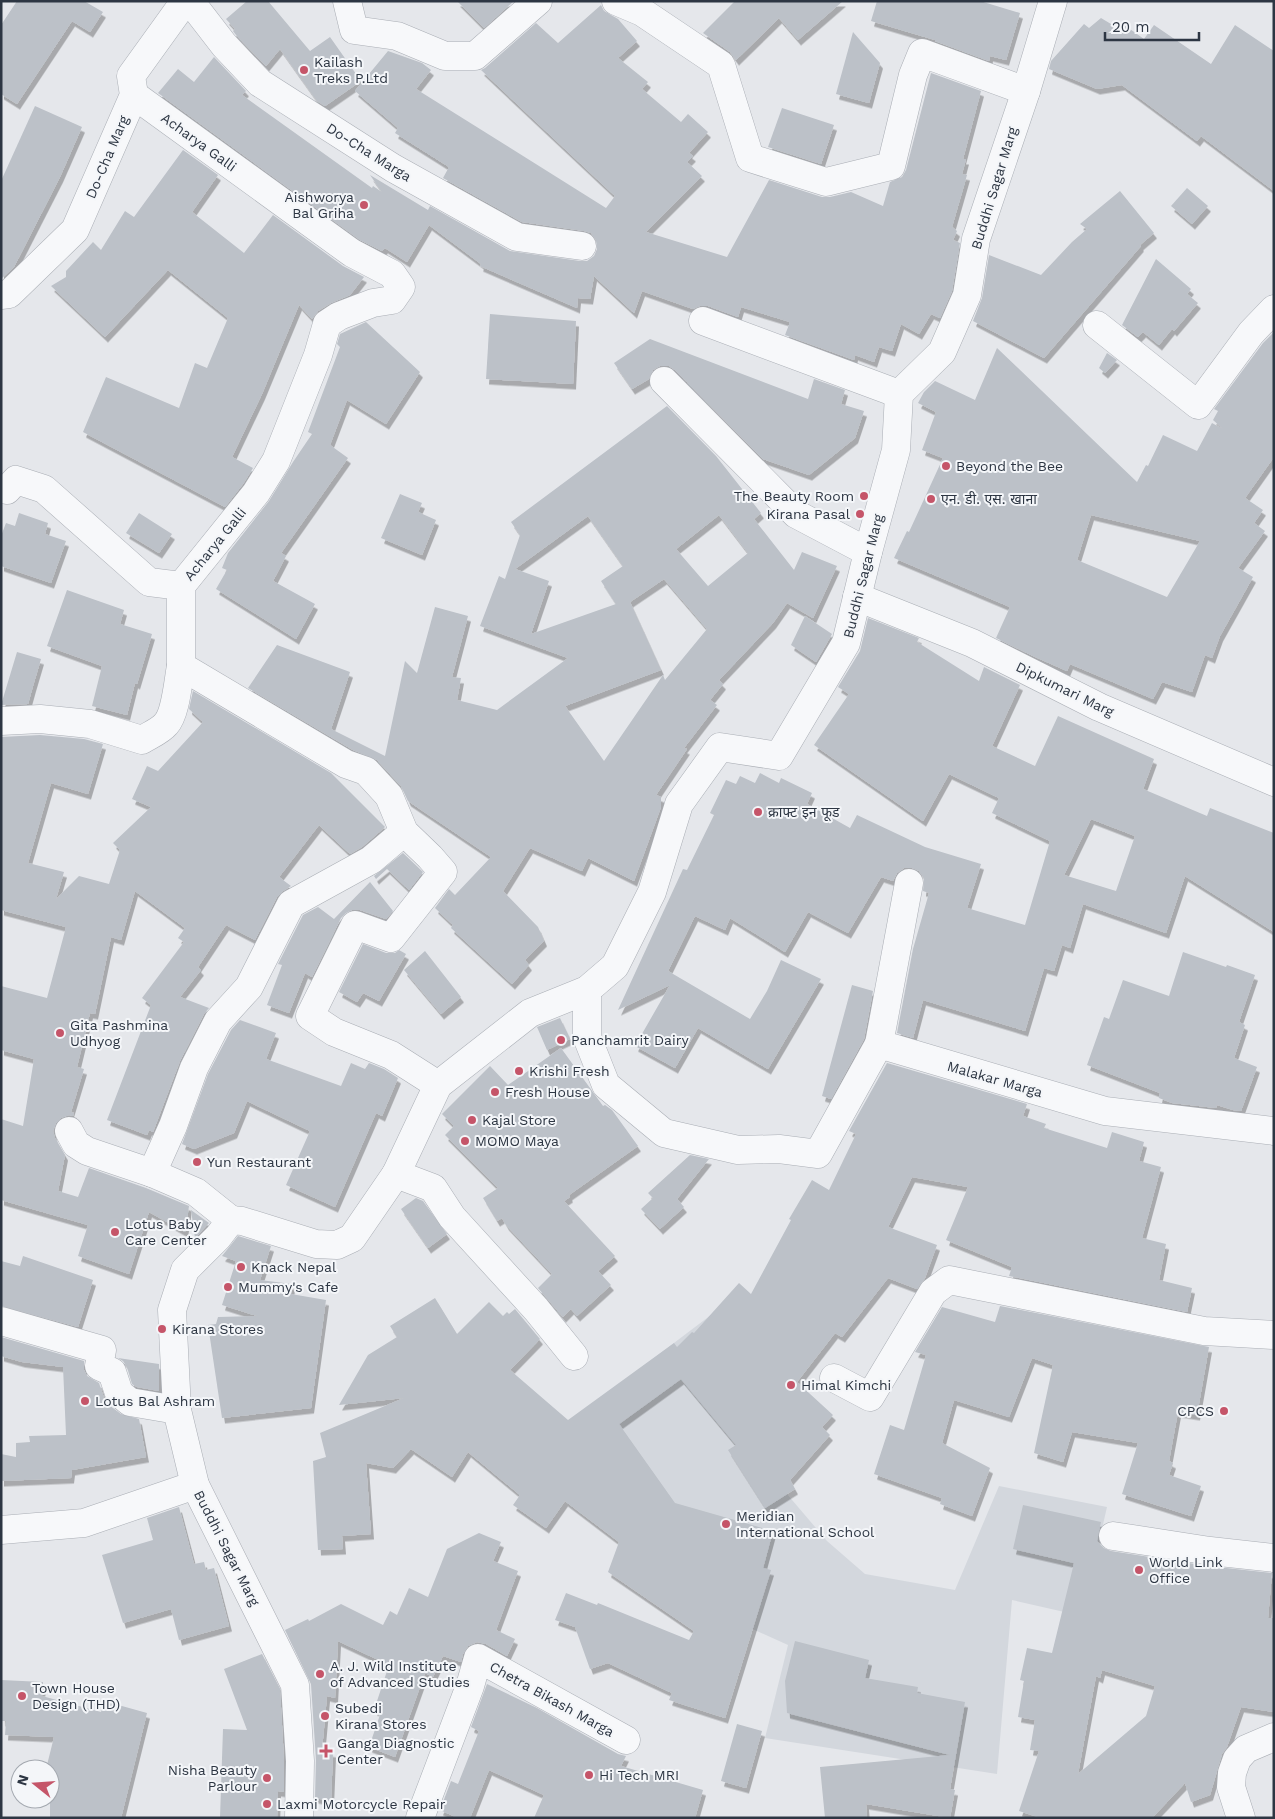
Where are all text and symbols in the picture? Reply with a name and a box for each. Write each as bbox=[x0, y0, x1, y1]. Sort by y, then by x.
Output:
scale bar bbox=[1105, 10, 1199, 42]
text: 20 m bbox=[1112, 18, 1150, 36]
place label: Kailash Treks P.Ltd bbox=[314, 54, 388, 86]
marker: Kailash Treks P.Ltd bbox=[298, 64, 310, 76]
street label: Acharya Galli bbox=[158, 109, 240, 175]
street label: Do-Cha Marg bbox=[82, 112, 132, 201]
street label: Do-Cha Marga bbox=[324, 120, 414, 184]
street label: Buddhi Sagar Marg bbox=[968, 124, 1020, 251]
place label: Aishworya Bal Griha bbox=[285, 189, 354, 221]
marker: Aishworya Bal Griha bbox=[358, 199, 370, 211]
place label: Beyond the Bee bbox=[956, 458, 1063, 474]
marker: Beyond the Bee bbox=[940, 460, 952, 472]
place label: The Beauty Room bbox=[734, 488, 854, 504]
marker: The Beauty Room bbox=[858, 490, 870, 502]
place label: एन. डी. एस. खाना bbox=[941, 491, 1037, 507]
marker: एन. डी. एस. खाना bbox=[925, 493, 937, 505]
street label: Acharya Galli bbox=[181, 504, 249, 584]
place label: Kirana Pasal bbox=[767, 506, 851, 522]
marker: Kirana Pasal bbox=[854, 508, 866, 520]
street label: Buddhi Sagar Marg bbox=[840, 512, 886, 640]
street label: Dipkumari Marg bbox=[1013, 658, 1117, 720]
place label: क्राफ्ट इन फूड bbox=[768, 804, 840, 822]
marker: क्राफ्ट इन फूड bbox=[752, 806, 764, 818]
place label: Gita Pashmina Udhyog bbox=[70, 1017, 168, 1049]
marker: Gita Pashmina Udhyog bbox=[54, 1027, 66, 1039]
place label: Panchamrit Dairy bbox=[571, 1032, 689, 1048]
marker: Panchamrit Dairy bbox=[555, 1034, 567, 1046]
street label: Malakar Marga bbox=[945, 1058, 1045, 1100]
place label: Krishi Fresh bbox=[529, 1063, 610, 1079]
marker: Krishi Fresh bbox=[513, 1065, 525, 1077]
place label: Fresh House bbox=[505, 1084, 590, 1100]
marker: Fresh House bbox=[489, 1086, 501, 1098]
place label: Kajal Store bbox=[482, 1112, 556, 1128]
marker: Kajal Store bbox=[466, 1114, 478, 1126]
place label: MOMO Maya bbox=[475, 1133, 559, 1149]
marker: MOMO Maya bbox=[459, 1135, 471, 1147]
place label: Yun Restaurant bbox=[207, 1154, 311, 1170]
marker: Yun Restaurant bbox=[191, 1156, 203, 1168]
place label: Lotus Baby Care Center bbox=[125, 1216, 207, 1248]
marker: Lotus Baby Care Center bbox=[109, 1226, 121, 1238]
place label: Knack Nepal bbox=[251, 1259, 337, 1275]
marker: Knack Nepal bbox=[235, 1261, 247, 1273]
place label: Mummy's Cafe bbox=[238, 1279, 338, 1295]
marker: Mummy's Cafe bbox=[222, 1281, 234, 1293]
place label: Kirana Stores bbox=[172, 1321, 264, 1337]
marker: Kirana Stores bbox=[156, 1323, 168, 1335]
place label: Himal Kimchi bbox=[801, 1377, 891, 1393]
marker: Himal Kimchi bbox=[785, 1379, 797, 1391]
place label: Lotus Bal Ashram bbox=[95, 1393, 215, 1409]
marker: Lotus Bal Ashram bbox=[79, 1395, 91, 1407]
place label: CPCS bbox=[1177, 1403, 1214, 1419]
marker: CPCS bbox=[1218, 1405, 1230, 1417]
street label: Buddhi Sagar Marg bbox=[191, 1488, 263, 1609]
place label: Meridian International School bbox=[736, 1508, 875, 1540]
marker: Meridian International School bbox=[720, 1518, 732, 1530]
place label: World Link Office bbox=[1149, 1554, 1223, 1586]
marker: World Link Office bbox=[1133, 1564, 1145, 1576]
place label: A. J. Wild Institute of Advanced Studies bbox=[330, 1658, 470, 1690]
street label: Chetra Bikash Marga bbox=[487, 1658, 617, 1740]
marker: A. J. Wild Institute of Advanced Studies bbox=[314, 1668, 326, 1680]
place label: Town House Design (THD) bbox=[32, 1680, 120, 1712]
marker: Town House Design (THD) bbox=[16, 1690, 28, 1702]
place label: Subedi Kirana Stores bbox=[335, 1700, 427, 1732]
marker: Subedi Kirana Stores bbox=[319, 1710, 331, 1722]
place label: Ganga Diagnostic Center bbox=[337, 1735, 455, 1767]
marker: Ganga Diagnostic Center bbox=[319, 1744, 333, 1758]
north arrow bbox=[10, 1759, 60, 1809]
place label: Nisha Beauty Parlour bbox=[168, 1762, 258, 1794]
place label: Hi Tech MRI bbox=[599, 1767, 679, 1783]
marker: Hi Tech MRI bbox=[583, 1769, 595, 1781]
marker: Nisha Beauty Parlour bbox=[261, 1772, 273, 1784]
text: N bbox=[13, 1773, 32, 1787]
place label: Laxmi Motorcycle Repair bbox=[277, 1796, 446, 1812]
marker: Laxmi Motorcycle Repair bbox=[261, 1798, 273, 1810]

